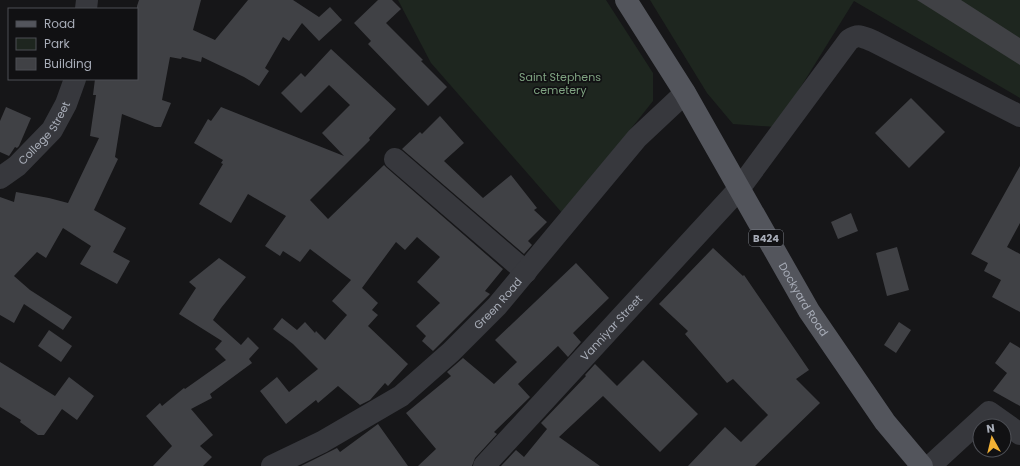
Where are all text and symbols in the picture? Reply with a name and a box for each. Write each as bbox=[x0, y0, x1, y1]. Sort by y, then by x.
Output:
legend bbox=[8, 8, 138, 80]
text: Road bbox=[44, 15, 75, 32]
text: Park bbox=[44, 35, 71, 52]
text: Building bbox=[44, 55, 92, 72]
park label: Saint Stephens cemetery bbox=[519, 69, 601, 98]
street label: College Street bbox=[14, 99, 74, 168]
road number: B424 bbox=[749, 230, 783, 246]
street label: Dockyard Road bbox=[775, 259, 832, 339]
street label: Green Road bbox=[470, 274, 526, 333]
street label: Vanniyar Street bbox=[577, 291, 646, 364]
north arrow bbox=[972, 418, 1012, 458]
text: N bbox=[985, 420, 996, 437]

